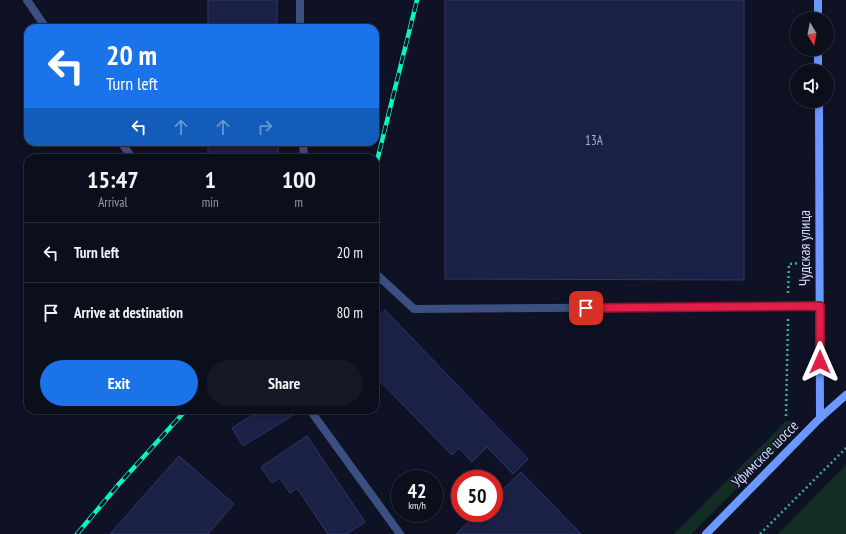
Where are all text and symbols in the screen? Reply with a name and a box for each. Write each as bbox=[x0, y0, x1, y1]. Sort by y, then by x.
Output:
north arrow bbox=[790, 12, 834, 56]
map controls bbox=[790, 12, 834, 108]
text: 20 m bbox=[106, 36, 157, 73]
icon: left bbox=[40, 40, 92, 92]
button: sound bbox=[790, 64, 834, 108]
text: Turn left bbox=[106, 72, 158, 95]
icon: left bbox=[128, 116, 150, 138]
icon: ahead bbox=[170, 116, 192, 138]
icon: ahead bbox=[212, 116, 234, 138]
icon: right bbox=[254, 116, 276, 138]
house number: 13А bbox=[585, 132, 604, 149]
text: 15:47 bbox=[87, 164, 139, 195]
text: 1 bbox=[204, 164, 216, 195]
text: 100 bbox=[282, 164, 316, 195]
text: Arrival bbox=[98, 194, 128, 211]
text: min bbox=[202, 194, 219, 211]
text: m bbox=[295, 194, 303, 211]
street label: Чудская улица bbox=[795, 210, 814, 286]
icon: left bbox=[40, 242, 62, 264]
text: Turn left bbox=[74, 243, 119, 262]
text: 20 m bbox=[337, 243, 363, 262]
pin bbox=[569, 291, 603, 325]
icon: arrive bbox=[575, 297, 597, 319]
icon: arrive bbox=[40, 302, 62, 324]
text: Arrive at destination bbox=[74, 303, 183, 322]
text: 80 m bbox=[337, 303, 363, 322]
position arrow bbox=[799, 341, 841, 383]
button: Exit bbox=[40, 360, 198, 406]
button: Share bbox=[206, 360, 363, 406]
street label: Уфимское шоссе bbox=[727, 416, 802, 491]
speed limit sign: 50 bbox=[451, 470, 503, 522]
text: 42 bbox=[407, 478, 427, 504]
text: km/h bbox=[408, 499, 426, 512]

